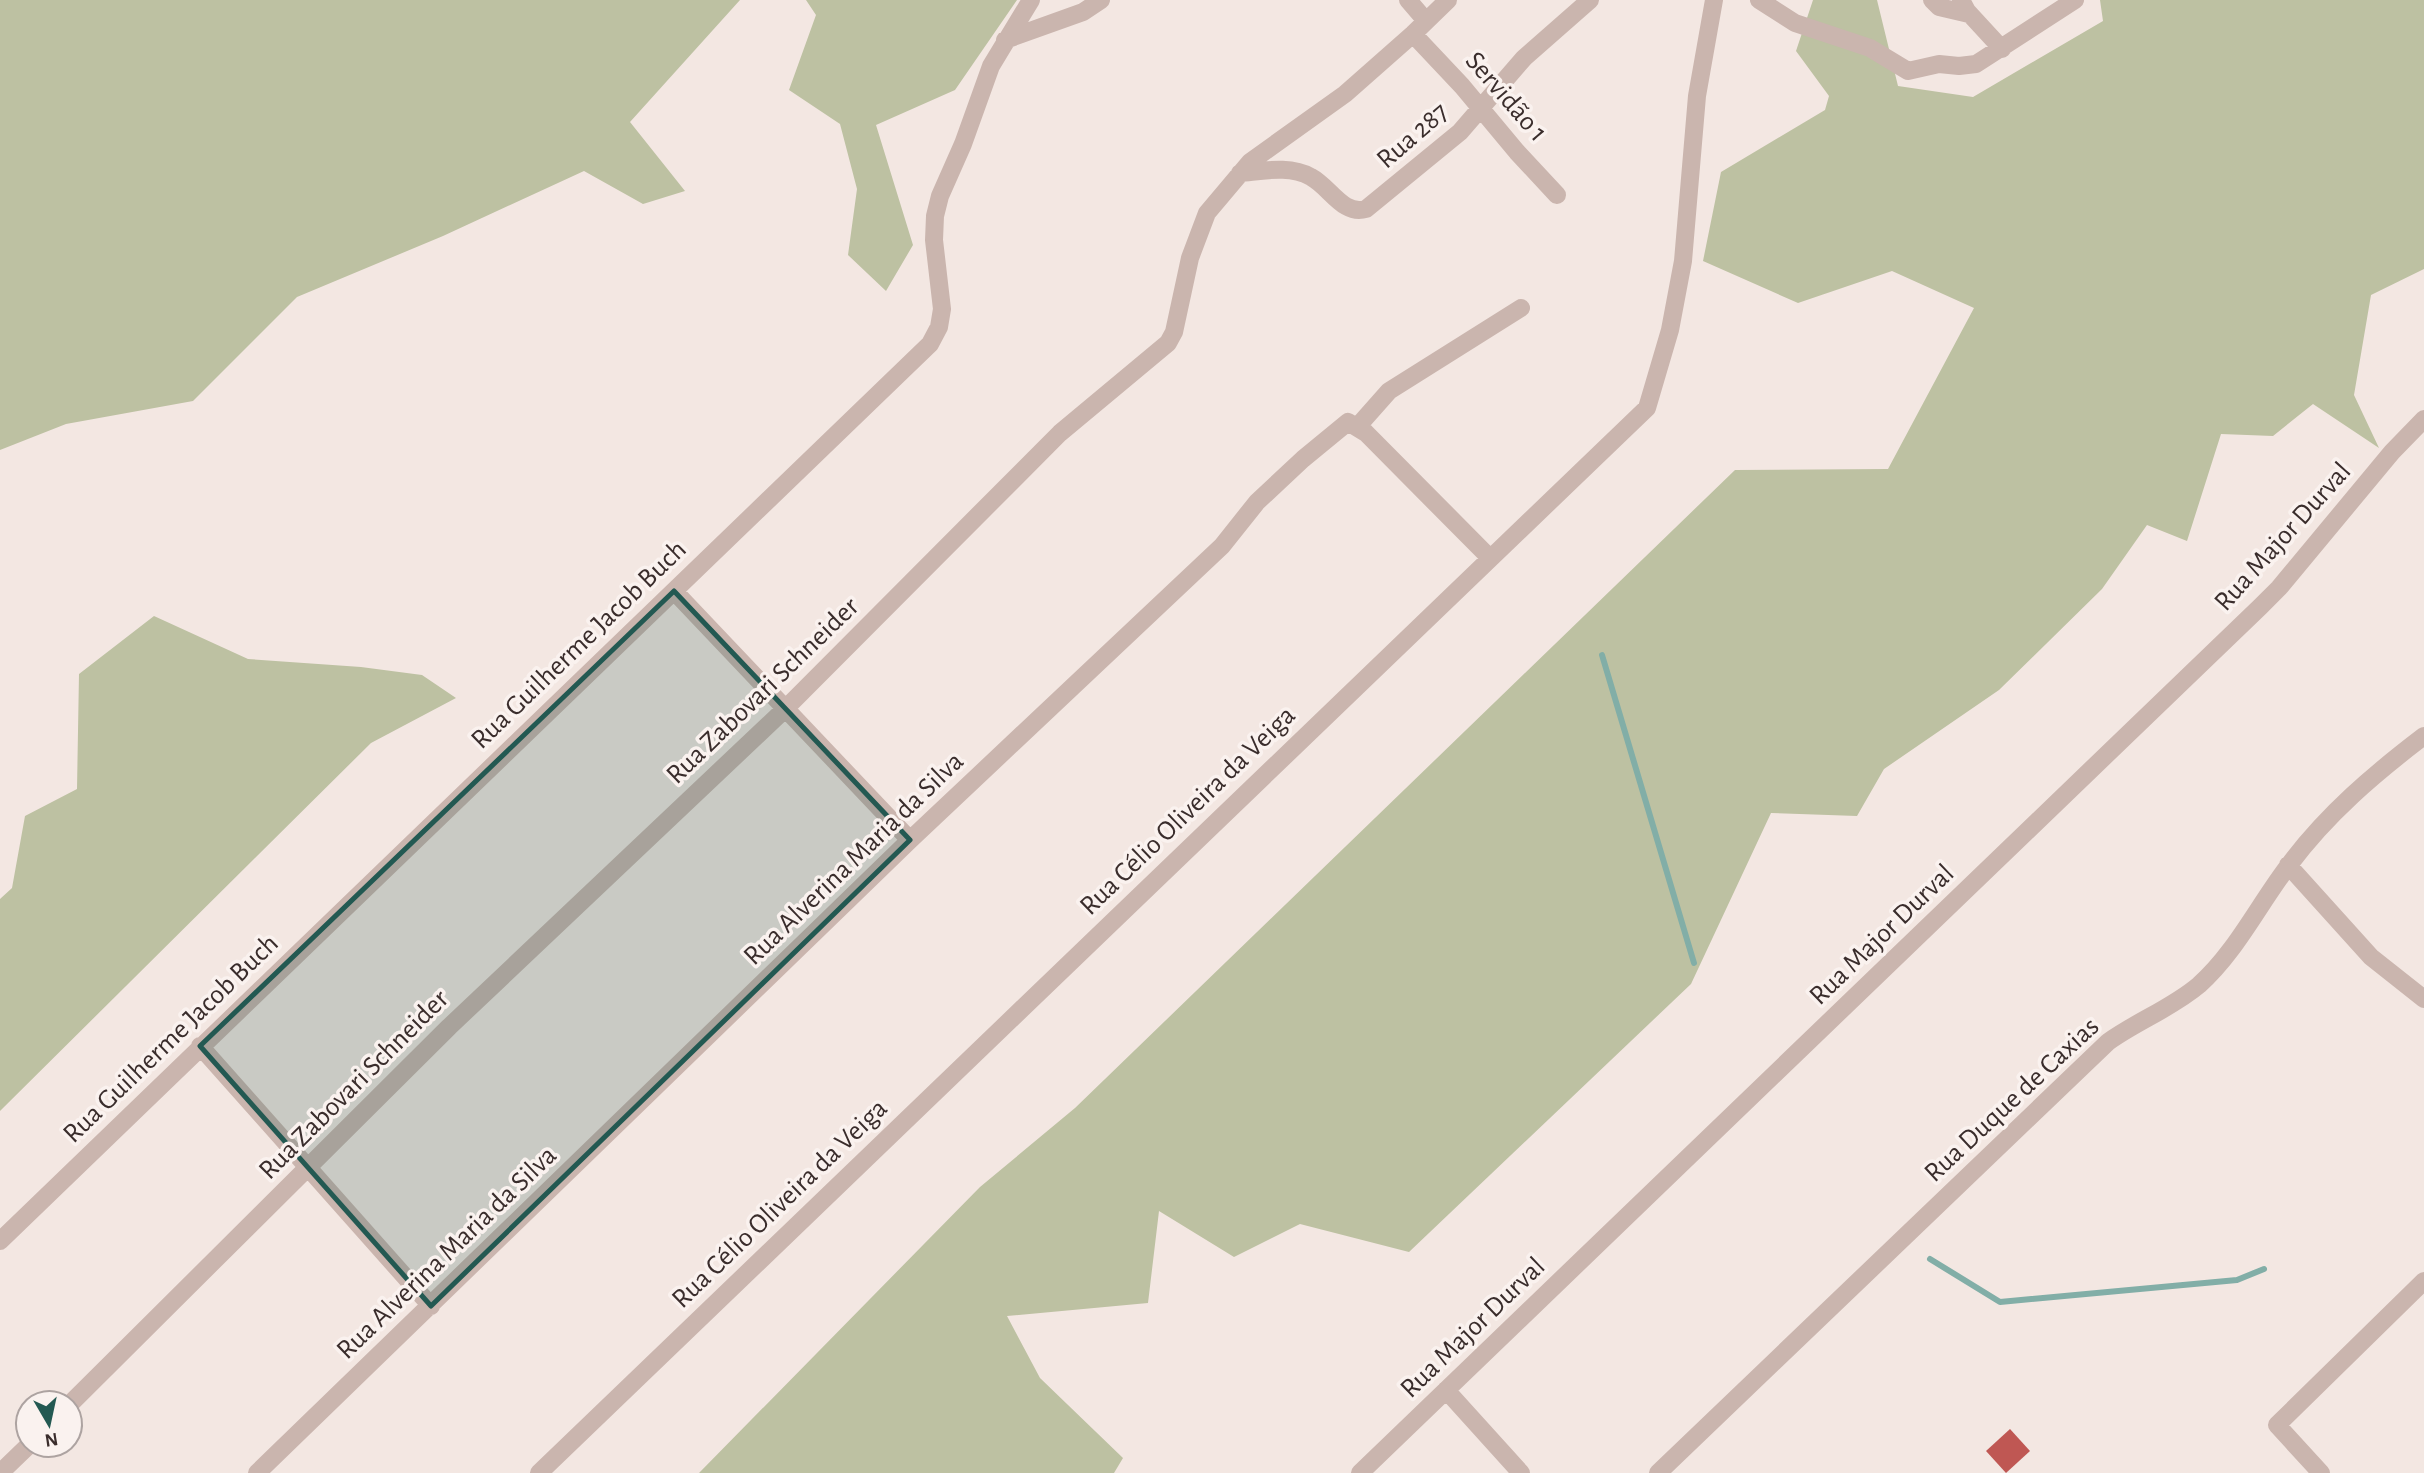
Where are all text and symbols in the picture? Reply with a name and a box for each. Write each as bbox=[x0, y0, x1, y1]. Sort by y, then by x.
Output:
street label: Servidão 1 bbox=[1460, 47, 1552, 147]
street label: Rua 287 bbox=[1372, 98, 1454, 174]
street label: Rua Major Durval bbox=[2209, 457, 2357, 617]
street label: Rua Guilherme Jacob Buch bbox=[466, 535, 692, 755]
street label: Rua Zabovari Schneider bbox=[662, 592, 864, 790]
street label: Rua Célio Oliveira da Veiga bbox=[1075, 701, 1301, 921]
street label: Rua Alverina Maria da Silva bbox=[739, 747, 969, 971]
street label: Rua Major Durval bbox=[1804, 859, 1960, 1011]
street label: Rua Guilherme Jacob Buch bbox=[58, 929, 284, 1149]
street label: Rua Zabovari Schneider bbox=[254, 985, 454, 1185]
street label: Rua Duque de Caxias bbox=[1919, 1012, 2105, 1188]
street label: Rua Célio Oliveira da Veiga bbox=[667, 1094, 893, 1314]
street label: Rua Alverina Maria da Silva bbox=[332, 1141, 562, 1365]
street label: Rua Major Durval bbox=[1395, 1252, 1551, 1404]
north arrow bbox=[14, 1389, 84, 1459]
text: N bbox=[43, 1429, 59, 1450]

